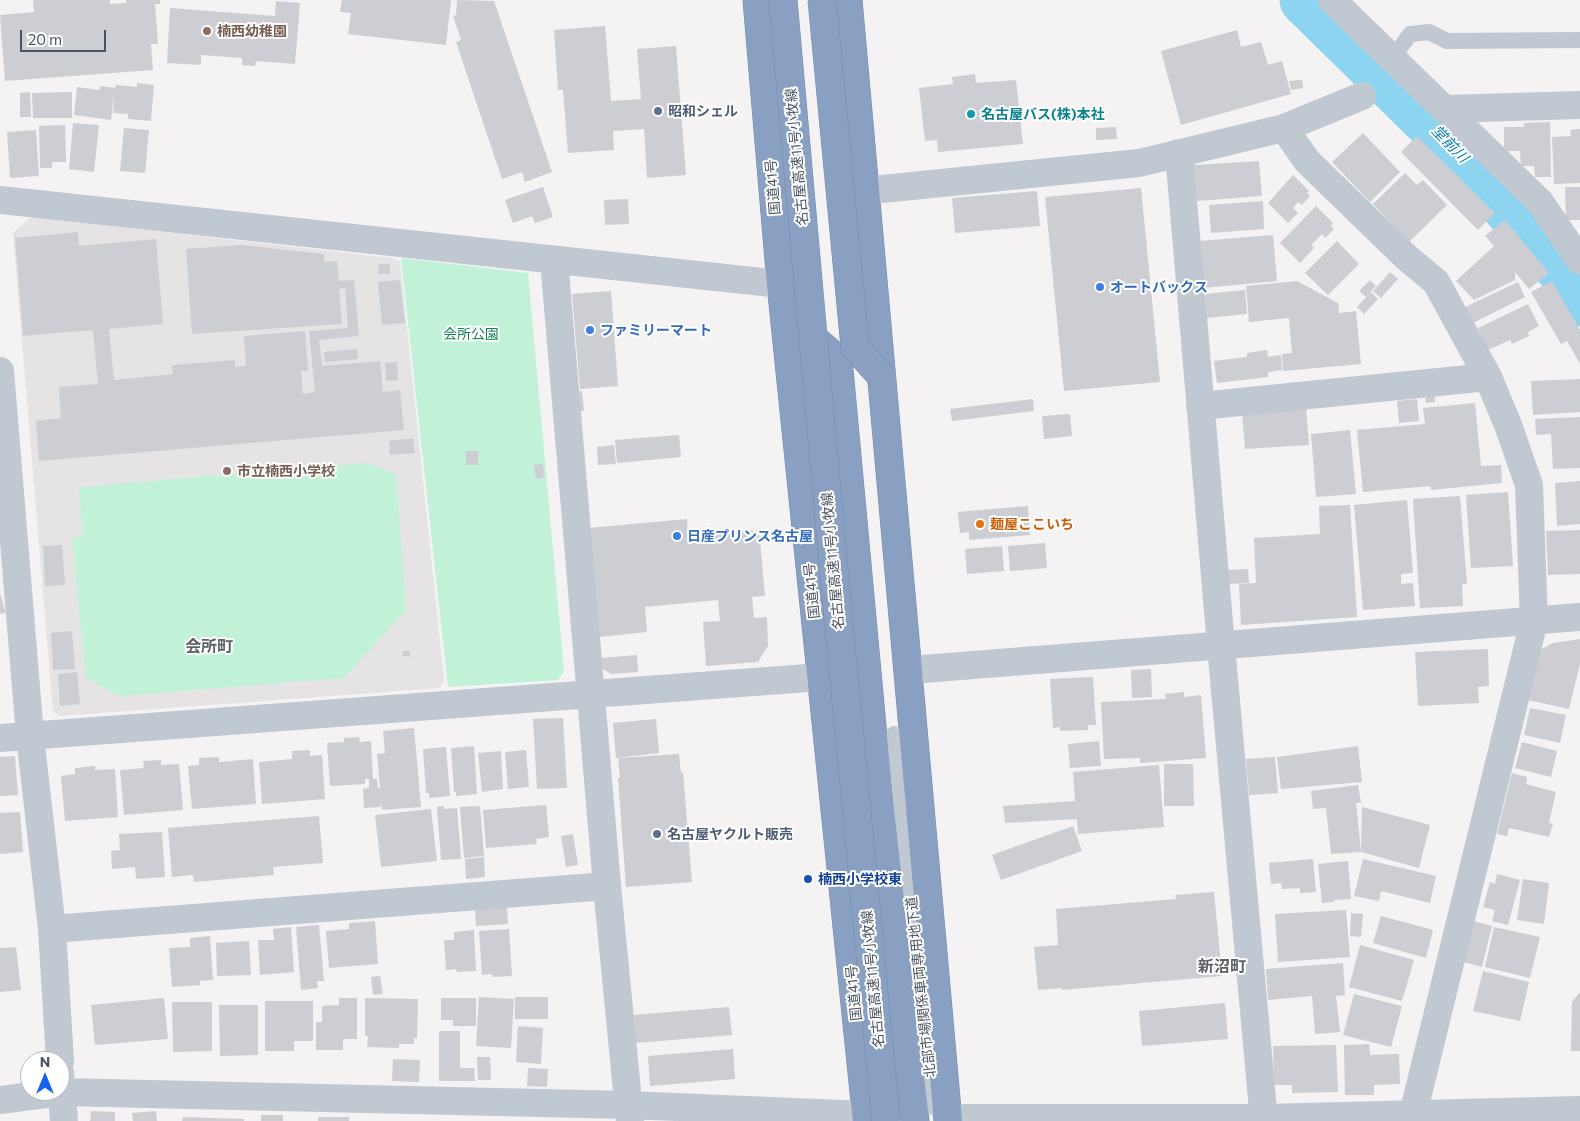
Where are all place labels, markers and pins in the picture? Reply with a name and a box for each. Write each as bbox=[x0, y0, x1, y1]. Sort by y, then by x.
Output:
place label: 楠西幼稚園 bbox=[217, 23, 287, 39]
marker: 楠西幼稚園 bbox=[201, 25, 213, 37]
place label: 昭和シェル bbox=[668, 103, 738, 119]
marker: 昭和シェル bbox=[652, 105, 664, 117]
place label: 名古屋バス(株)本社 bbox=[981, 106, 1105, 122]
marker: 名古屋バス(株)本社 bbox=[965, 108, 977, 120]
place label: オートバックス bbox=[1110, 279, 1208, 295]
marker: オートバックス bbox=[1094, 281, 1106, 293]
place label: ファミリーマート bbox=[600, 322, 712, 338]
marker: ファミリーマート bbox=[584, 324, 596, 336]
place label: 市立楠西小学校 bbox=[237, 463, 335, 479]
marker: 市立楠西小学校 bbox=[221, 465, 233, 477]
place label: 麺屋ここいち bbox=[990, 516, 1074, 532]
marker: 麺屋ここいち bbox=[974, 518, 986, 530]
place label: 日産プリンス名古屋 bbox=[687, 528, 813, 544]
marker: 日産プリンス名古屋 bbox=[671, 530, 683, 542]
place label: 名古屋ヤクルト販売 bbox=[667, 826, 793, 842]
marker: 名古屋ヤクルト販売 bbox=[651, 828, 663, 840]
place label: 楠西小学校東 bbox=[818, 871, 902, 887]
marker: 楠西小学校東 bbox=[802, 873, 814, 885]

